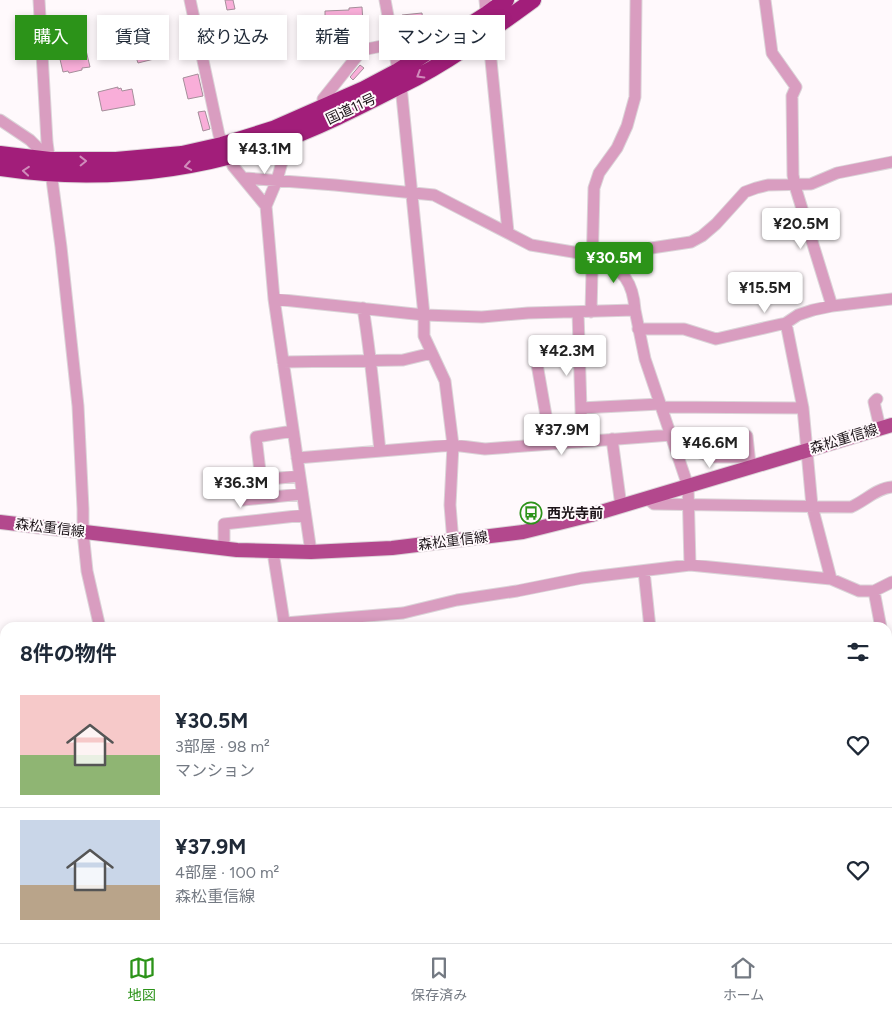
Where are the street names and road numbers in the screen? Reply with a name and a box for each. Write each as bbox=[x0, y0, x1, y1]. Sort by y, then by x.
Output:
street label: 国道11号 bbox=[323, 90, 379, 128]
street label: 森松重信線 bbox=[808, 421, 880, 457]
street label: 森松重信線 bbox=[14, 515, 86, 541]
street label: 森松重信線 bbox=[417, 528, 489, 554]

